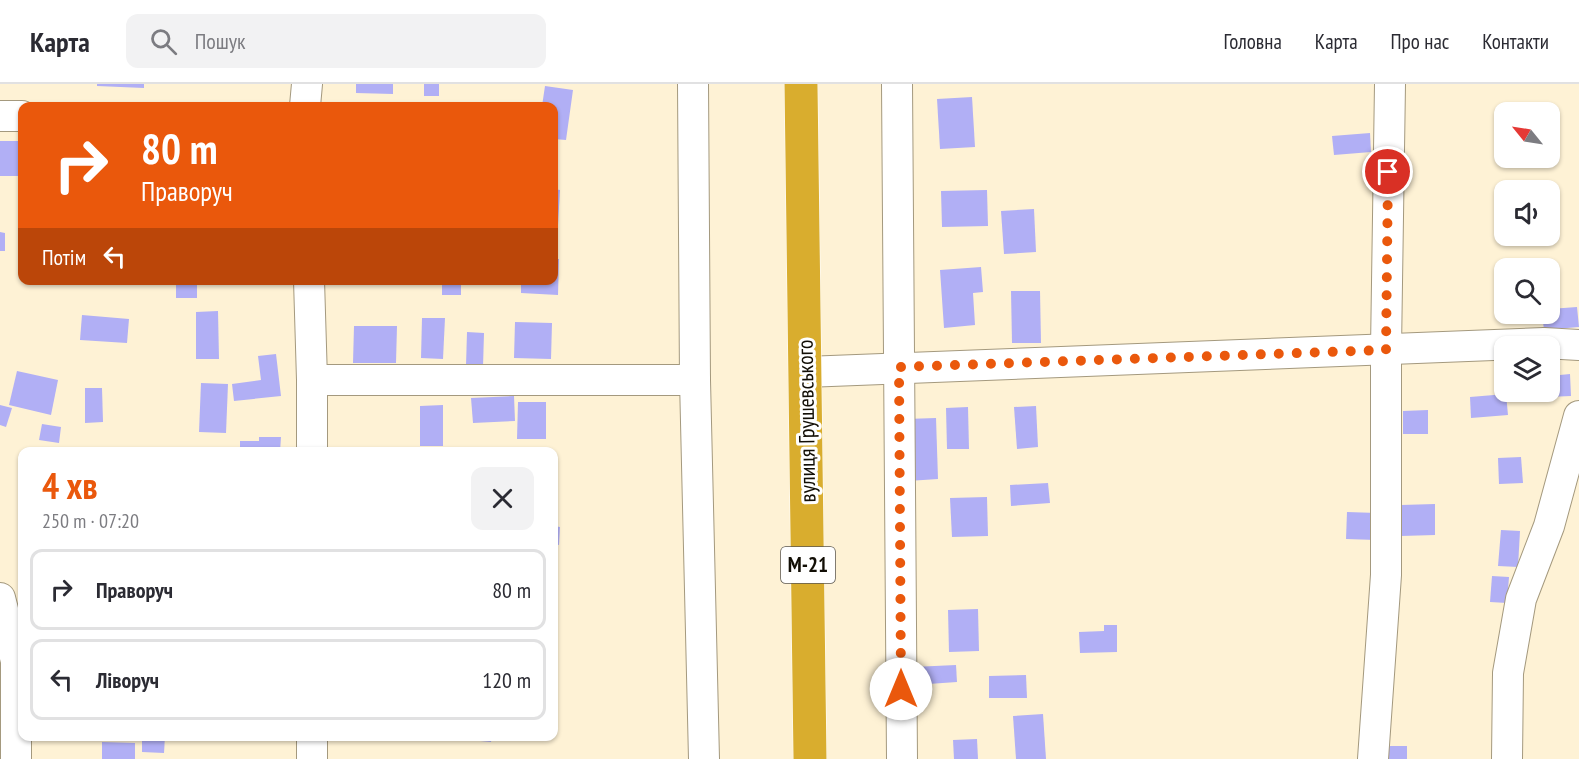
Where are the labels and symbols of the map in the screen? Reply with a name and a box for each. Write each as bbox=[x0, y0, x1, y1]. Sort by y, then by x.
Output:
north arrow bbox=[1494, 102, 1560, 168]
pin bbox=[1362, 146, 1413, 197]
street label: вулиця Грушевського bbox=[791, 339, 821, 503]
road number: М-21 bbox=[781, 547, 835, 583]
position arrow bbox=[869, 657, 933, 721]

